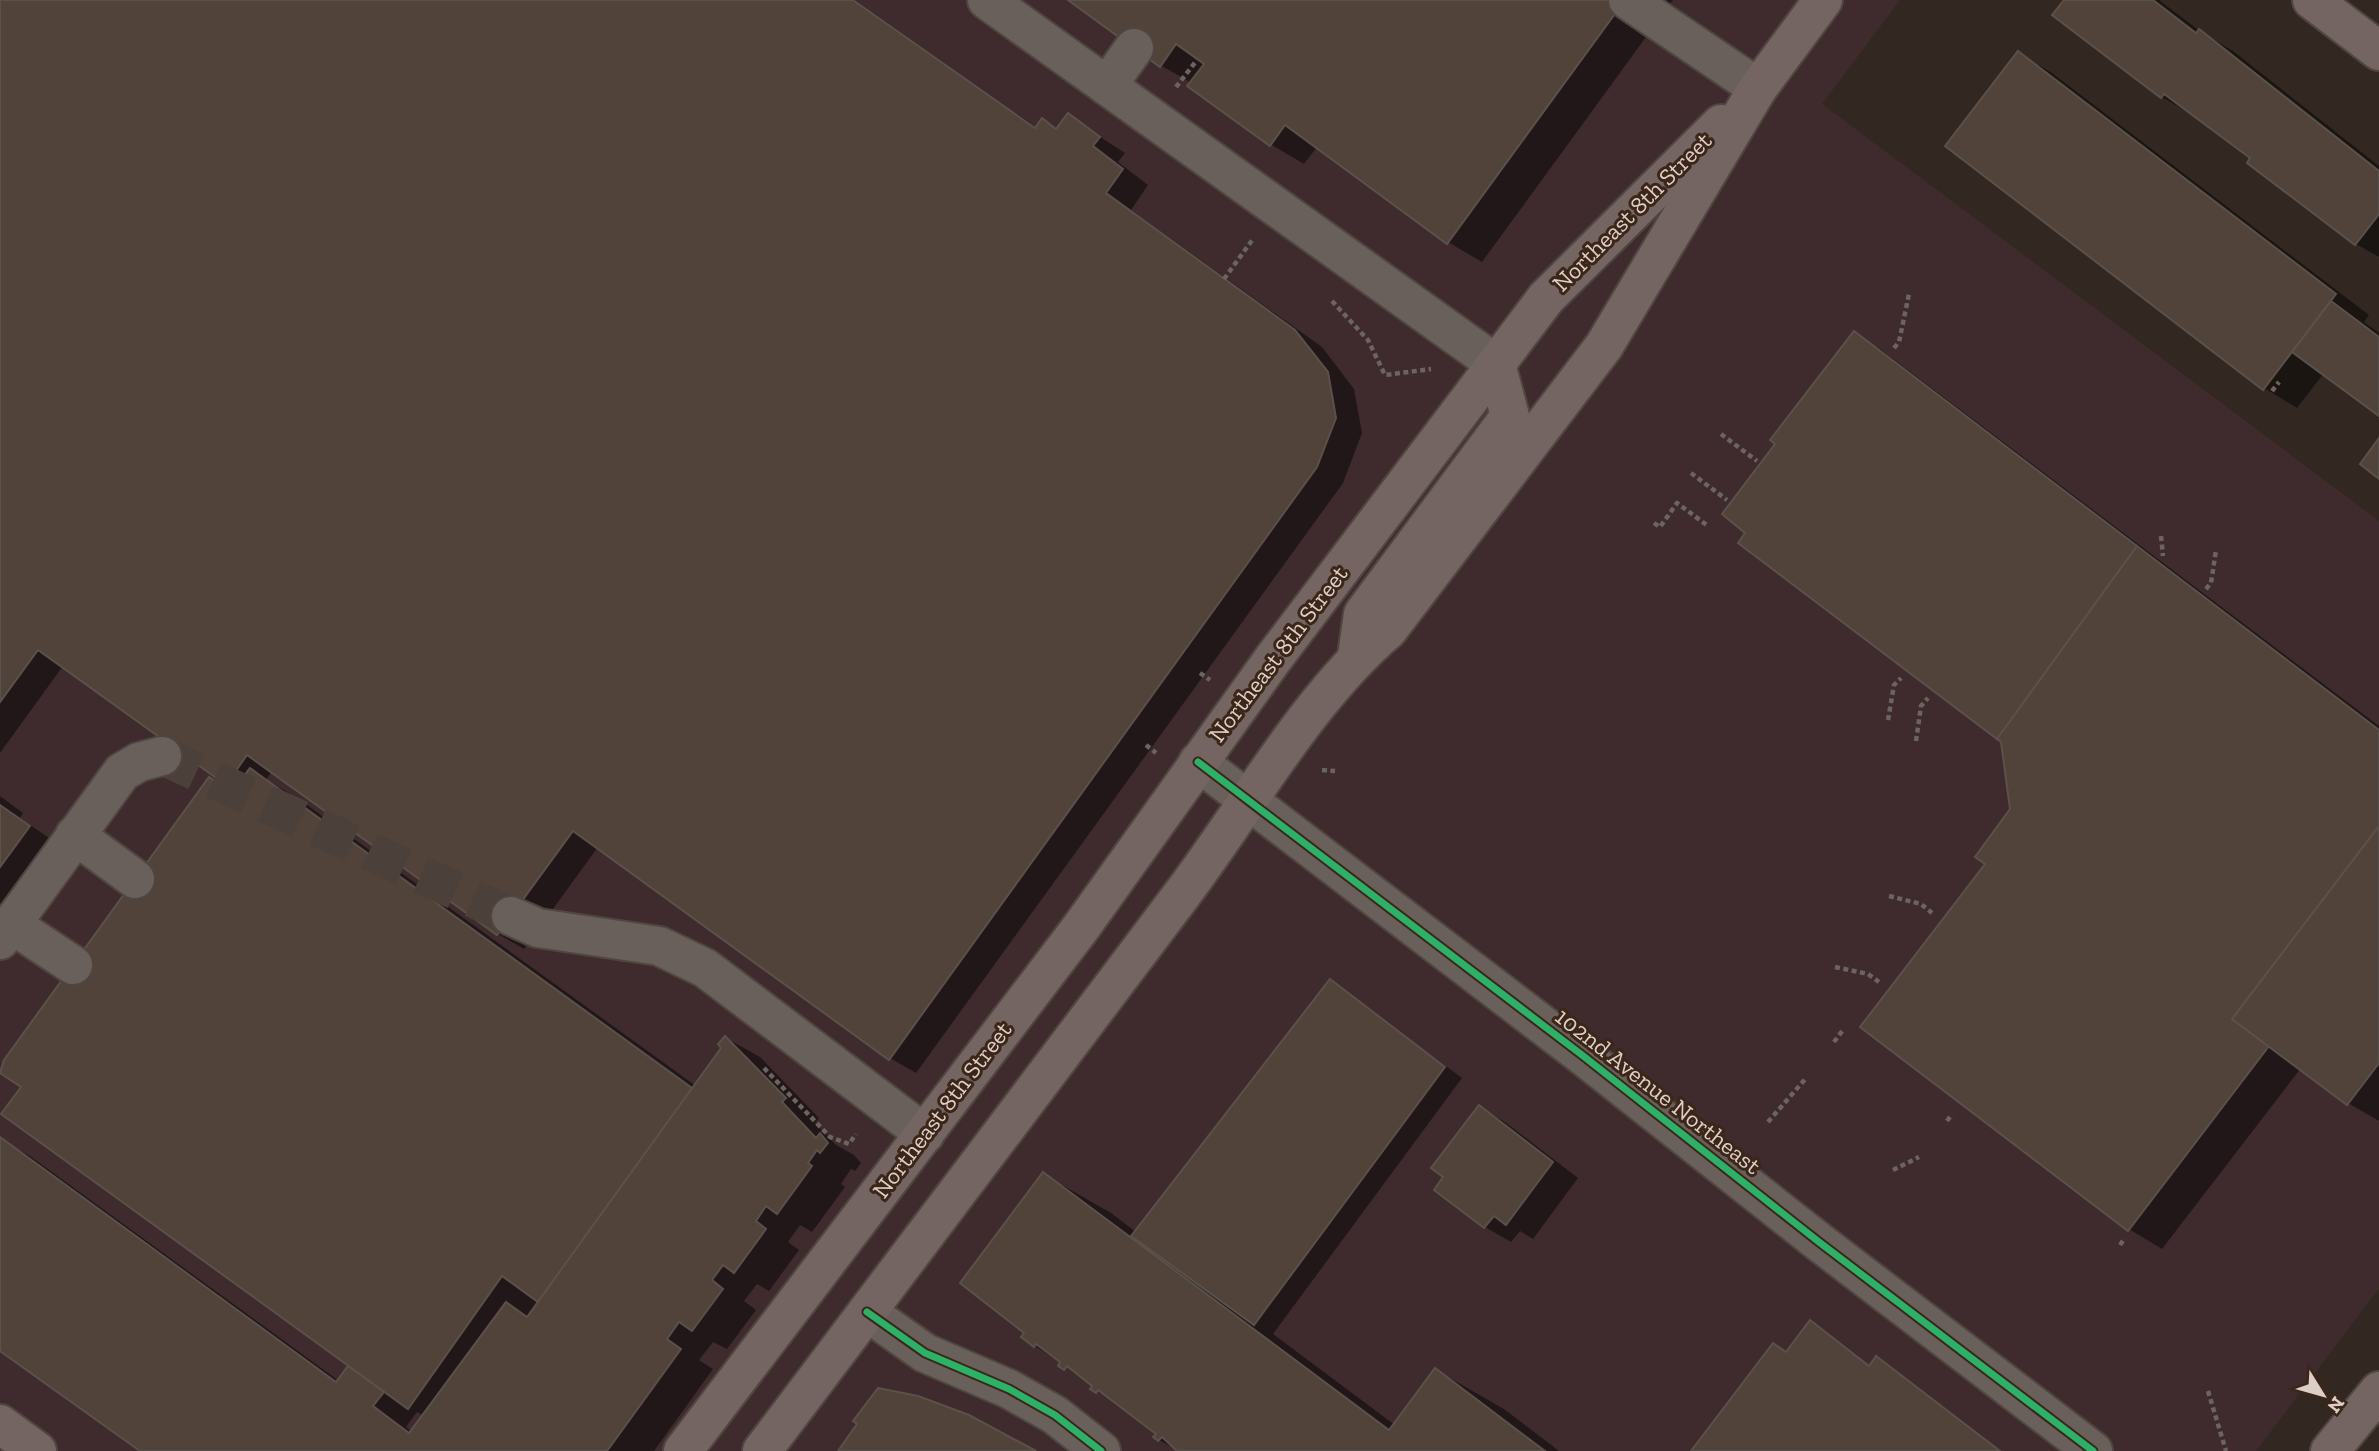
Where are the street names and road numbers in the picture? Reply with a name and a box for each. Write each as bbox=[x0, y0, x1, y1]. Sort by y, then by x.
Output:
street label: Northeast 8th Street bbox=[1546, 126, 1717, 297]
street label: Northeast 8th Street bbox=[1202, 560, 1353, 748]
street label: 102nd Avenue Northeast bbox=[1550, 1001, 1767, 1180]
street label: Northeast 8th Street bbox=[866, 1016, 1017, 1204]

